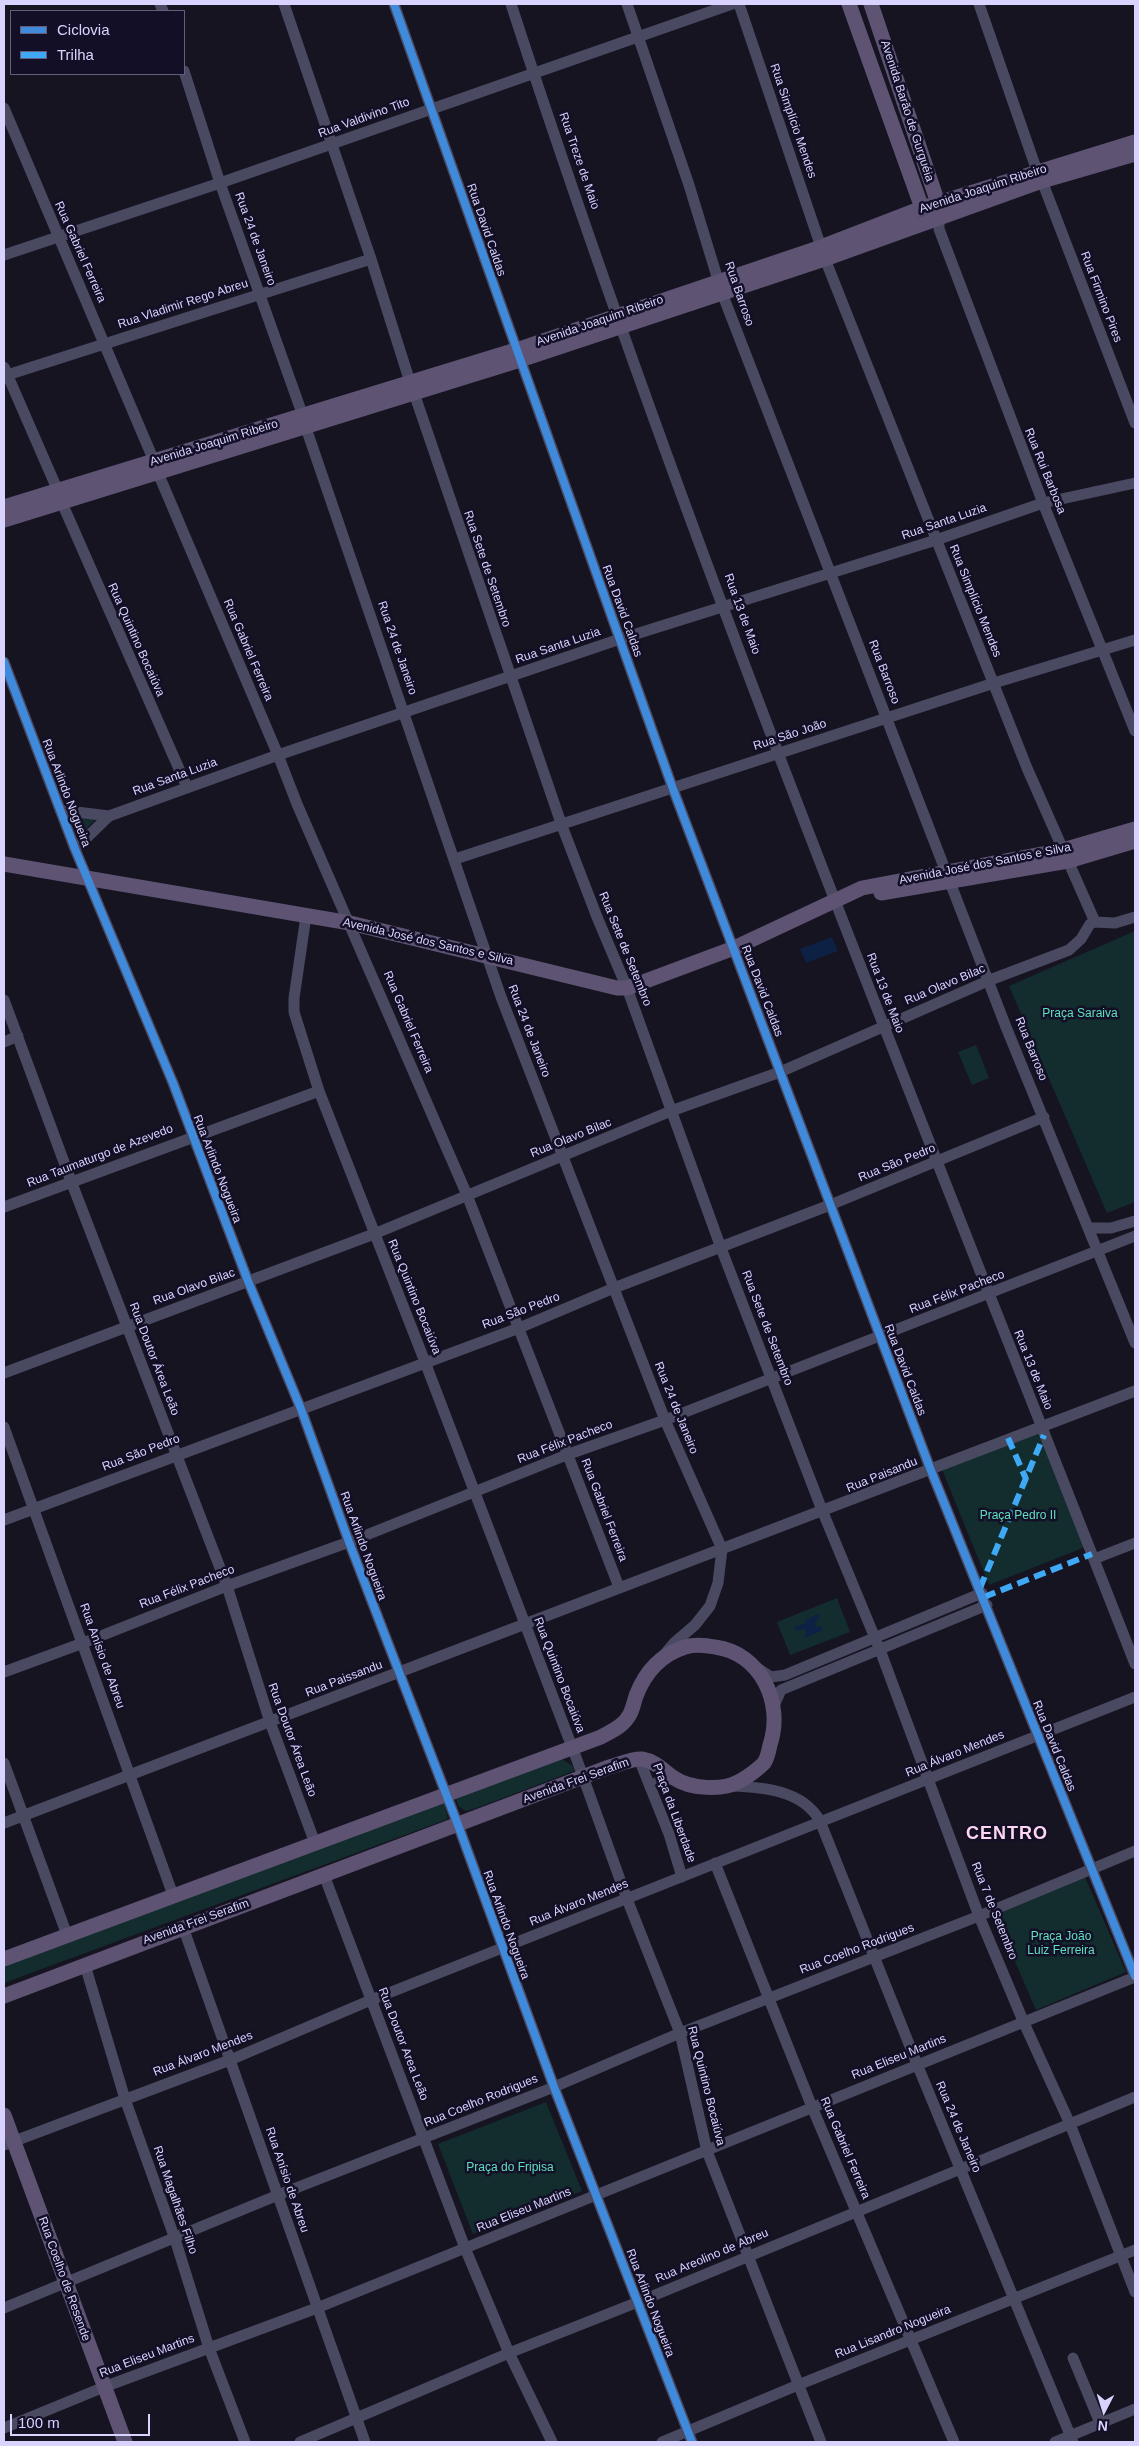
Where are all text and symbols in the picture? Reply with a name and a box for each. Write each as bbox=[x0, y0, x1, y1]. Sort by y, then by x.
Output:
legend bbox=[10, 10, 185, 75]
text: Ciclovia bbox=[57, 21, 110, 38]
street label: Avenida Barão de Gurguéia bbox=[877, 38, 937, 184]
text: Trilha bbox=[57, 46, 94, 63]
street label: Rua Simplício Mendes bbox=[767, 62, 819, 180]
street label: Rua Valdivino Tito bbox=[316, 95, 412, 141]
street label: Rua Treze de Maio bbox=[556, 111, 602, 211]
street label: Avenida Joaquim Ribeiro bbox=[917, 162, 1049, 216]
street label: Rua David Caldas bbox=[463, 182, 509, 278]
street label: Rua 24 de Janeiro bbox=[231, 190, 279, 288]
street label: Rua Gabriel Ferreira bbox=[51, 199, 109, 305]
street label: Rua Firmino Pires bbox=[1077, 250, 1125, 344]
street label: Rua Barroso bbox=[721, 260, 757, 328]
street label: Rua Vladimir Rego Abreu bbox=[116, 276, 250, 332]
street label: Avenida Joaquim Ribeiro bbox=[535, 293, 665, 349]
street label: Avenida Joaquim Ribeiro bbox=[148, 417, 280, 469]
street label: Rua Rui Barbosa bbox=[1021, 426, 1069, 516]
street label: Rua Santa Luzia bbox=[900, 501, 988, 543]
street label: Rua Sete de Setembro bbox=[460, 509, 514, 629]
street label: Rua Simplício Mendes bbox=[946, 543, 1004, 659]
street label: Rua David Caldas bbox=[599, 563, 645, 659]
street label: Rua 13 de Maio bbox=[721, 572, 763, 656]
street label: Rua Quintino Bocaiúva bbox=[104, 581, 168, 699]
street label: Rua Gabriel Ferreira bbox=[220, 597, 276, 703]
street label: Rua 24 de Janeiro bbox=[374, 599, 420, 697]
street label: Rua Santa Luzia bbox=[514, 625, 602, 667]
street label: Rua Barroso bbox=[865, 638, 903, 706]
street label: Rua São João bbox=[752, 716, 828, 754]
street label: Rua Arlindo Nogueira bbox=[39, 737, 93, 849]
street label: Rua Santa Luzia bbox=[131, 755, 219, 799]
street label: Avenida José dos Santos e Silva bbox=[898, 840, 1072, 888]
street label: Rua Sete de Setembro bbox=[595, 890, 655, 1008]
street label: Avenida José dos Santos e Silva bbox=[341, 915, 515, 969]
street label: Rua David Caldas bbox=[738, 943, 786, 1039]
street label: Rua 13 de Maio bbox=[863, 951, 907, 1035]
street label: Rua Olavo Bilac bbox=[903, 962, 987, 1008]
street label: Rua Gabriel Ferreira bbox=[380, 969, 436, 1075]
street label: Rua 24 de Janeiro bbox=[505, 983, 553, 1079]
park label: Praça Saraiva bbox=[1042, 1007, 1118, 1021]
street label: Rua Barroso bbox=[1012, 1015, 1050, 1083]
street label: Rua Arlindo Nogueira bbox=[190, 1113, 244, 1225]
street label: Rua Olavo Bilac bbox=[528, 1115, 614, 1161]
street label: Rua Taumaturgo de Azevedo bbox=[25, 1121, 175, 1191]
street label: Rua São Pedro bbox=[856, 1141, 938, 1185]
street label: Rua Quintino Bocaiúva bbox=[384, 1237, 444, 1357]
street label: Rua Olavo Bilac bbox=[151, 1266, 237, 1308]
street label: Rua Félix Pacheco bbox=[907, 1267, 1007, 1317]
street label: Rua Sete de Setembro bbox=[738, 1268, 796, 1388]
street label: Rua São Pedro bbox=[480, 1290, 562, 1332]
street label: Rua Doutor Área Leão bbox=[126, 1300, 182, 1418]
street label: Rua David Caldas bbox=[881, 1322, 929, 1418]
street label: Rua 13 de Maio bbox=[1010, 1328, 1056, 1412]
street label: Rua 24 de Janeiro bbox=[651, 1360, 701, 1456]
street label: Rua Félix Pacheco bbox=[515, 1417, 615, 1467]
street label: Rua São Pedro bbox=[100, 1432, 182, 1474]
street label: Rua Paisandu bbox=[844, 1454, 920, 1496]
street label: Rua Gabriel Ferreira bbox=[578, 1456, 630, 1564]
street label: Rua Arlindo Nogueira bbox=[337, 1490, 389, 1602]
park label: Praça Pedro II bbox=[980, 1509, 1056, 1523]
street label: Rua Félix Pacheco bbox=[137, 1562, 237, 1612]
street label: Rua Anísio de Abreu bbox=[76, 1602, 128, 1710]
street label: Rua Quintino Bocaiúva bbox=[530, 1615, 588, 1735]
street label: Rua Paissandu bbox=[303, 1658, 385, 1700]
street label: Rua Doutor Área Leão bbox=[265, 1681, 319, 1799]
street label: Rua David Caldas bbox=[1029, 1698, 1079, 1794]
street label: Rua Álvaro Mendes bbox=[903, 1728, 1007, 1780]
street label: Avenida Frei Serafim bbox=[521, 1755, 631, 1807]
street label: Praça da Liberdade bbox=[649, 1761, 699, 1865]
district label: CENTRO bbox=[965, 1823, 1049, 1845]
street label: Rua 7 de Setembro bbox=[968, 1860, 1020, 1962]
street label: Rua Arlindo Nogueira bbox=[480, 1869, 532, 1981]
street label: Rua Álvaro Mendes bbox=[527, 1877, 631, 1929]
street label: Avenida Frei Serafim bbox=[141, 1896, 251, 1948]
street label: Rua Coelho Rodrigues bbox=[798, 1921, 916, 1977]
park label: Praça João Luiz Ferreira bbox=[1027, 1930, 1095, 1958]
street label: Rua Doutor Area Leão bbox=[375, 1985, 431, 2103]
street label: Rua Quintino Bocaiúva bbox=[684, 2025, 728, 2147]
street label: Rua Álvaro Mendes bbox=[151, 2028, 255, 2080]
street label: Rua Eliseu Martins bbox=[850, 2031, 948, 2083]
street label: Rua Coelho Rodrigues bbox=[422, 2072, 540, 2130]
street label: Rua 24 de Janeiro bbox=[932, 2079, 984, 2175]
street label: Rua Gabriel Ferreira bbox=[817, 2095, 873, 2201]
street label: Rua Anísio de Abreu bbox=[262, 2125, 312, 2235]
street label: Rua Magalhães Filho bbox=[150, 2144, 200, 2256]
park label: Praça do Fripisa bbox=[466, 2161, 554, 2175]
street label: Rua Eliseu Martins bbox=[475, 2184, 573, 2236]
street label: Rua Coelho de Resende bbox=[35, 2215, 93, 2343]
street label: Rua Areolino de Abreu bbox=[653, 2226, 771, 2286]
street label: Rua Arlindo Nogueira bbox=[623, 2247, 677, 2359]
street label: Rua Lisandro Nogueira bbox=[833, 2302, 953, 2362]
street label: Rua Eliseu Martins bbox=[97, 2331, 197, 2381]
north arrow bbox=[1079, 2386, 1129, 2436]
scale bar bbox=[12, 2404, 152, 2436]
text: 100 m bbox=[18, 2414, 60, 2431]
text: N bbox=[1097, 2418, 1108, 2434]

